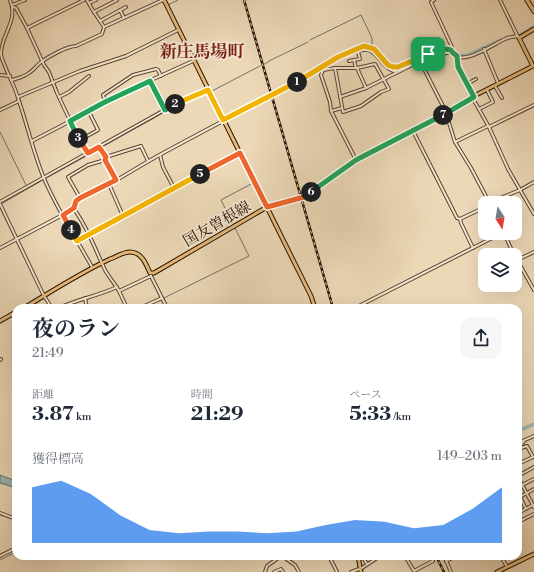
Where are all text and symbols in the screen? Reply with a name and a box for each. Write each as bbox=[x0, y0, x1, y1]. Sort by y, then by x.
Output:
pin bbox=[411, 37, 445, 71]
district label: 新庄馬場町 bbox=[160, 41, 245, 63]
icon: arrive bbox=[417, 43, 439, 65]
pin: 1 bbox=[287, 72, 307, 92]
text: 1 bbox=[294, 75, 300, 89]
pin: 2 bbox=[165, 94, 185, 114]
text: 2 bbox=[172, 97, 178, 111]
pin: 7 bbox=[433, 105, 453, 125]
text: 7 bbox=[440, 108, 446, 122]
pin: 3 bbox=[68, 128, 88, 148]
text: 3 bbox=[75, 131, 81, 145]
pin: 5 bbox=[190, 164, 210, 184]
text: 5 bbox=[197, 167, 203, 181]
pin: 6 bbox=[301, 182, 321, 202]
text: 6 bbox=[308, 185, 314, 199]
north arrow bbox=[478, 196, 522, 240]
map controls bbox=[478, 196, 522, 292]
street label: 国友曽根線 bbox=[180, 197, 254, 251]
pin: 4 bbox=[61, 220, 81, 240]
text: 4 bbox=[67, 223, 75, 237]
button: layers bbox=[478, 248, 522, 292]
text: 夜のラン bbox=[32, 316, 120, 343]
button: share bbox=[460, 317, 502, 359]
text: 21:49 bbox=[32, 345, 64, 361]
text: 距離 bbox=[32, 388, 54, 402]
text: 時間 bbox=[191, 388, 213, 402]
text: ペース bbox=[349, 388, 382, 402]
text: 3.87 bbox=[32, 402, 74, 427]
text: 21:29 bbox=[191, 402, 244, 427]
text: 5:33 bbox=[349, 402, 391, 427]
text: km bbox=[74, 410, 91, 424]
text: /km bbox=[391, 410, 411, 424]
text: 149–203 m bbox=[437, 448, 502, 464]
text: 獲得標高 bbox=[32, 451, 84, 467]

